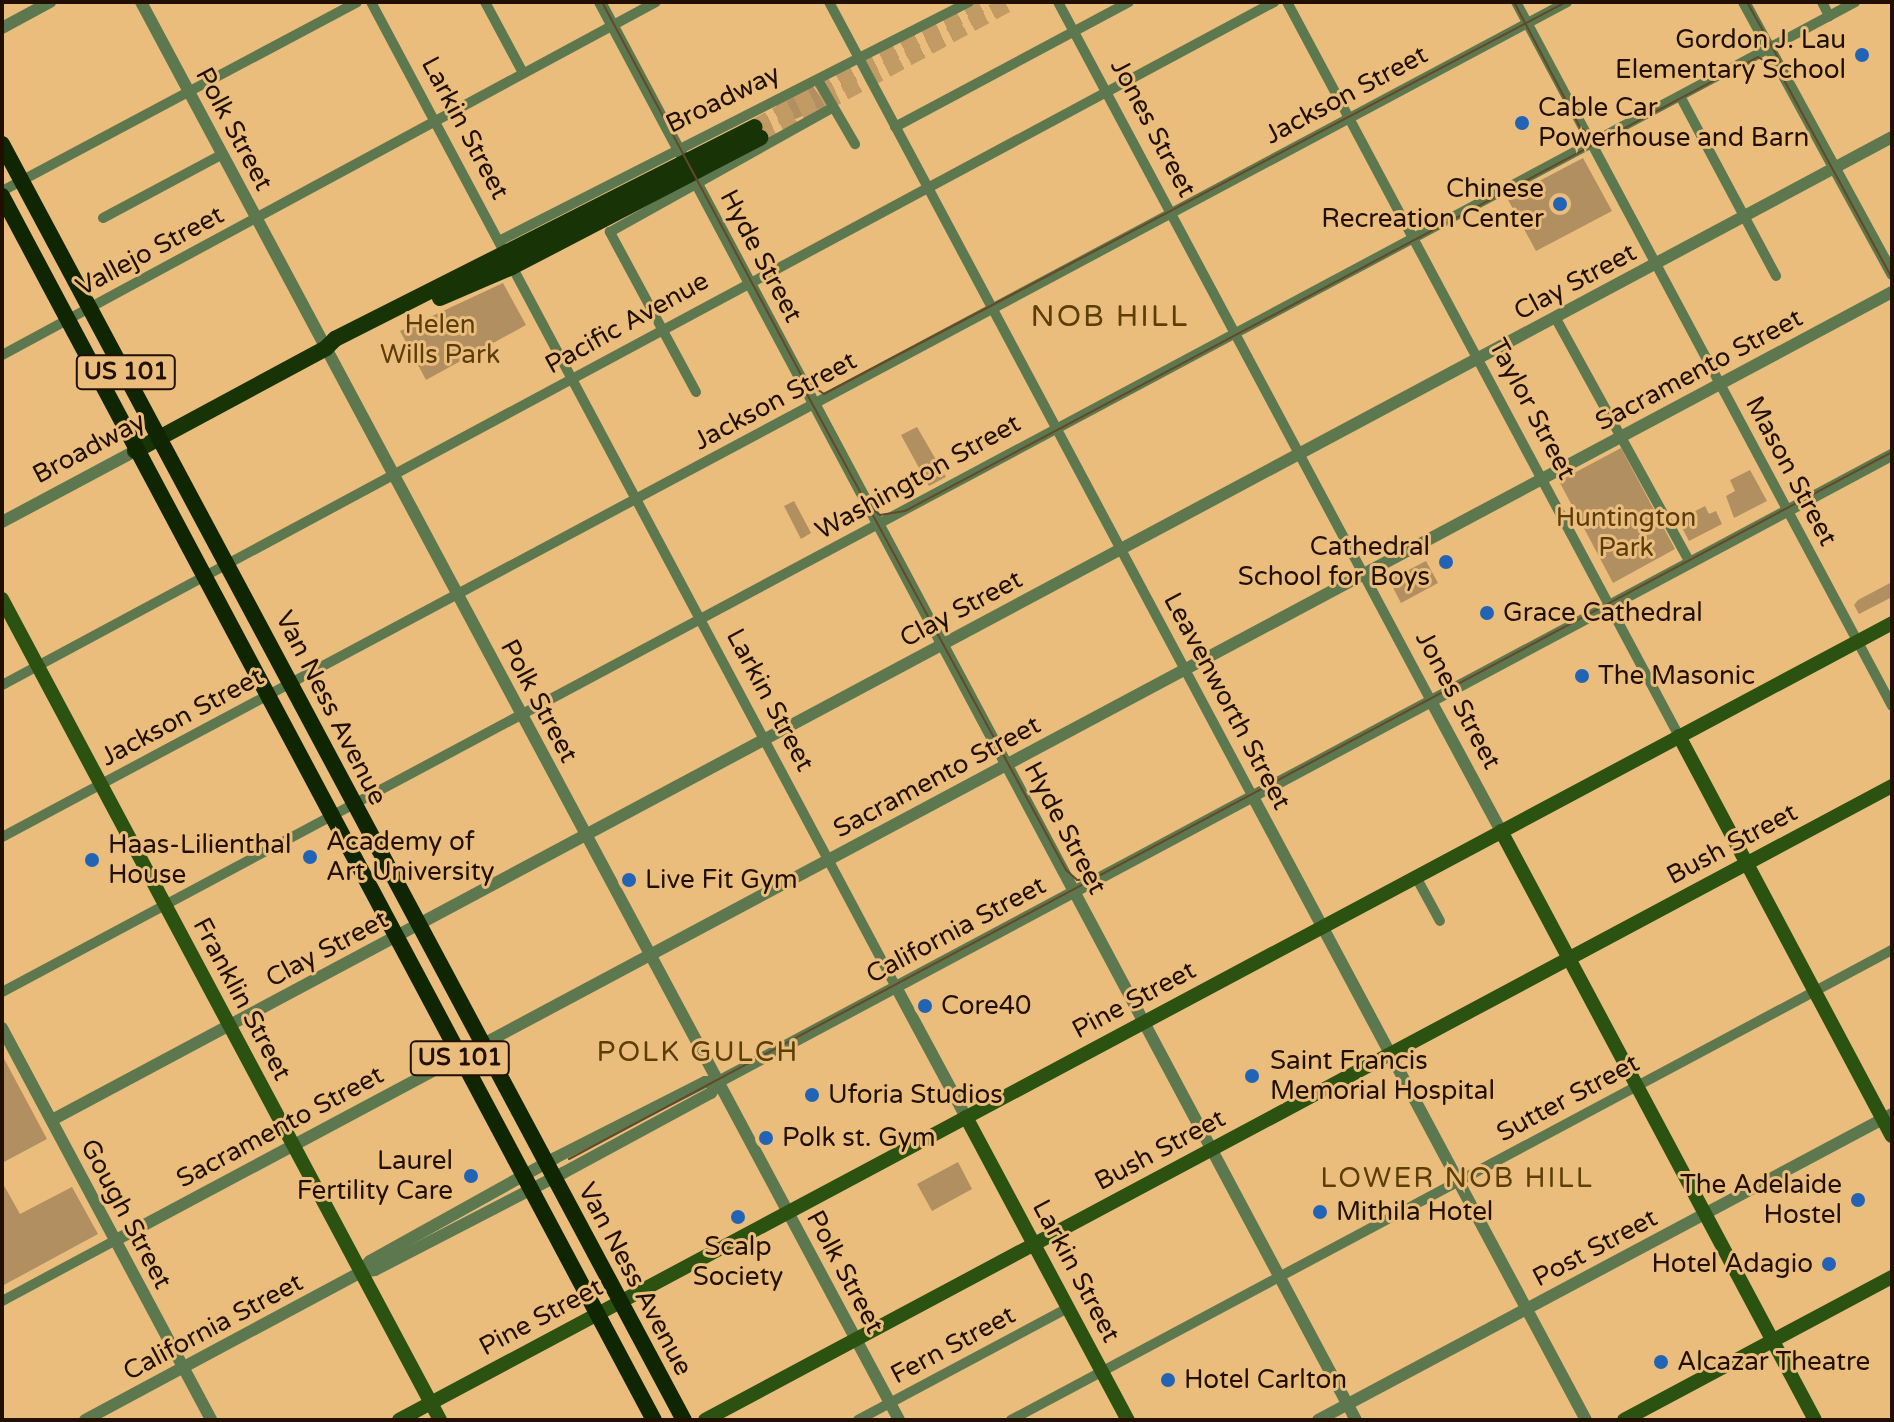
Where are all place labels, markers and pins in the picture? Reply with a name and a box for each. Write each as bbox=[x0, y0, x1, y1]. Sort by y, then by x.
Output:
place label: Gordon J. Lau Elementary School bbox=[1615, 24, 1846, 86]
marker: Gordon J. Lau Elementary School bbox=[1853, 46, 1871, 64]
place label: Cable Car Powerhouse and Barn bbox=[1538, 92, 1809, 154]
marker: Cable Car Powerhouse and Barn bbox=[1513, 114, 1531, 132]
place label: Chinese Recreation Center bbox=[1321, 173, 1544, 234]
marker: Chinese Recreation Center bbox=[1551, 195, 1569, 213]
place label: Cathedral School for Boys bbox=[1238, 531, 1430, 592]
marker: Cathedral School for Boys bbox=[1437, 553, 1455, 571]
place label: Grace Cathedral bbox=[1503, 597, 1703, 629]
marker: Grace Cathedral bbox=[1478, 604, 1496, 622]
place label: The Masonic bbox=[1598, 660, 1755, 692]
marker: The Masonic bbox=[1573, 667, 1591, 685]
place label: Academy of Art University bbox=[326, 826, 494, 888]
place label: Haas-Lilienthal House bbox=[108, 829, 291, 890]
marker: Academy of Art University bbox=[301, 848, 319, 866]
marker: Haas-Lilienthal House bbox=[83, 851, 101, 869]
place label: Live Fit Gym bbox=[645, 864, 798, 896]
marker: Live Fit Gym bbox=[620, 871, 638, 889]
place label: Core40 bbox=[941, 990, 1031, 1022]
marker: Core40 bbox=[916, 997, 934, 1015]
place label: Saint Francis Memorial Hospital bbox=[1270, 1045, 1495, 1106]
marker: Saint Francis Memorial Hospital bbox=[1241, 1065, 1263, 1087]
place label: Uforia Studios bbox=[828, 1079, 1003, 1111]
marker: Uforia Studios bbox=[803, 1086, 821, 1104]
place label: Polk st. Gym bbox=[782, 1122, 936, 1154]
marker: Polk st. Gym bbox=[757, 1129, 775, 1147]
place label: Laurel Fertility Care bbox=[297, 1145, 453, 1206]
marker: Laurel Fertility Care bbox=[460, 1165, 482, 1187]
place label: The Adelaide Hostel bbox=[1680, 1169, 1842, 1230]
marker: The Adelaide Hostel bbox=[1849, 1191, 1867, 1209]
place label: Mithila Hotel bbox=[1336, 1196, 1493, 1228]
marker: Mithila Hotel bbox=[1311, 1203, 1329, 1221]
marker: Scalp Society bbox=[727, 1206, 749, 1228]
place label: Scalp Society bbox=[693, 1231, 783, 1292]
place label: Hotel Adagio bbox=[1652, 1248, 1813, 1280]
marker: Hotel Adagio bbox=[1820, 1255, 1838, 1273]
place label: Alcazar Theatre bbox=[1677, 1346, 1870, 1378]
marker: Alcazar Theatre bbox=[1652, 1353, 1670, 1371]
place label: Hotel Carlton bbox=[1184, 1364, 1347, 1396]
marker: Hotel Carlton bbox=[1159, 1371, 1177, 1389]

